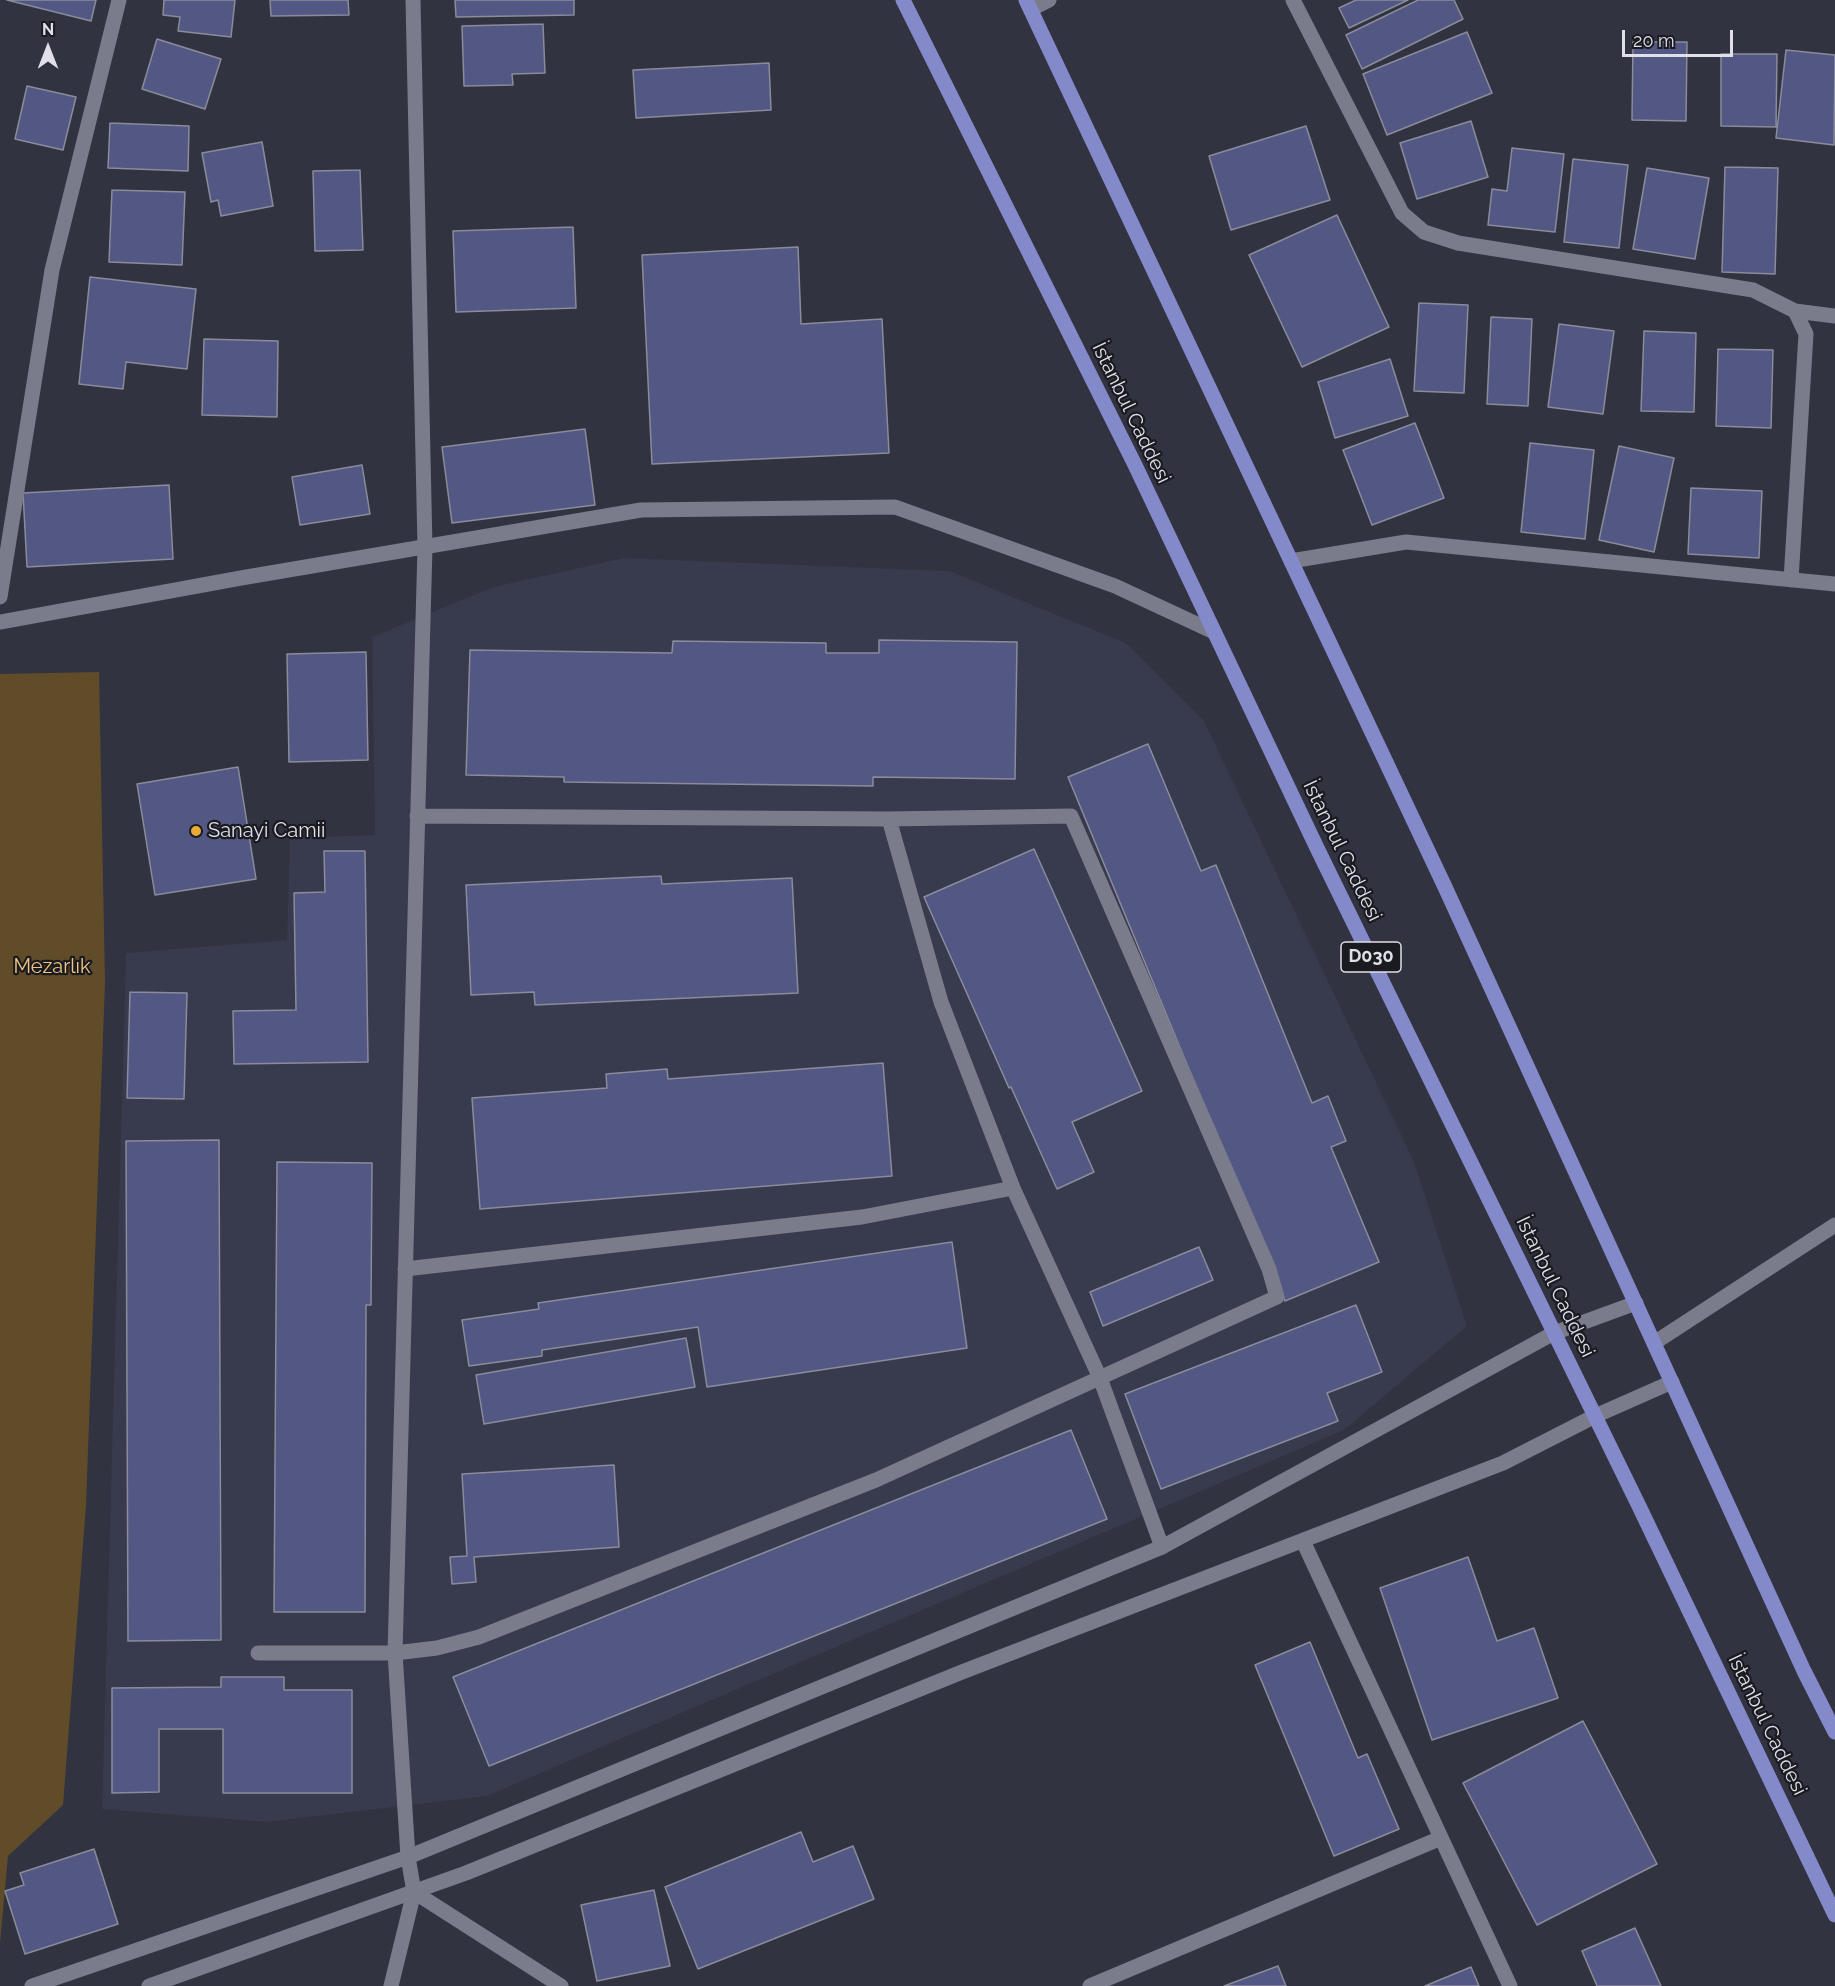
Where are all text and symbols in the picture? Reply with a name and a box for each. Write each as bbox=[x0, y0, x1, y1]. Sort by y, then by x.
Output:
north arrow bbox=[18, 18, 78, 78]
scale bar bbox=[1625, 18, 1736, 56]
text: N bbox=[42, 20, 54, 39]
text: 20 m bbox=[1633, 30, 1675, 51]
street label: İstanbul Caddesi bbox=[1087, 339, 1175, 487]
street label: İstanbul Caddesi bbox=[1298, 777, 1386, 925]
place label: Sanayi Camii bbox=[208, 819, 325, 843]
marker: Sanayi Camii bbox=[189, 824, 203, 838]
road number: D030 bbox=[1341, 942, 1401, 972]
park label: Mezarlık bbox=[13, 955, 91, 979]
street label: İstanbul Caddesi bbox=[1511, 1213, 1599, 1361]
street label: İstanbul Caddesi bbox=[1723, 1651, 1811, 1799]

